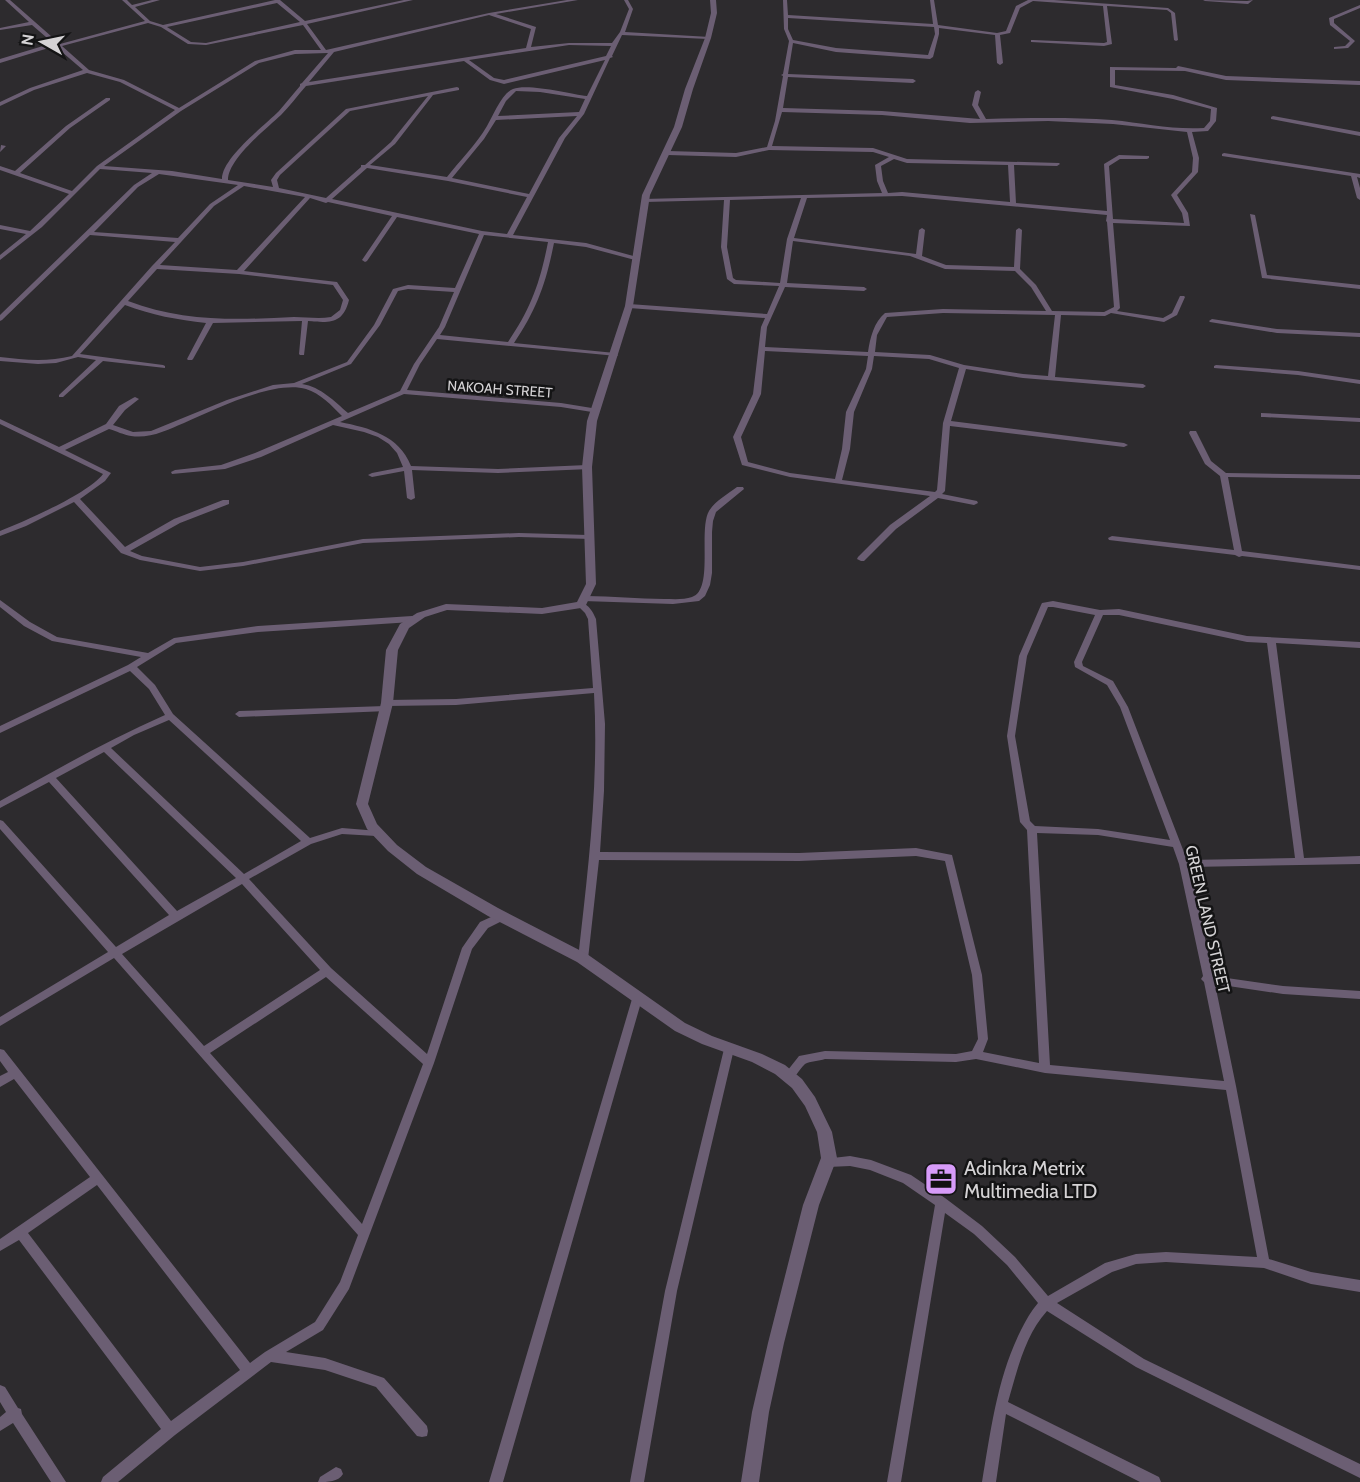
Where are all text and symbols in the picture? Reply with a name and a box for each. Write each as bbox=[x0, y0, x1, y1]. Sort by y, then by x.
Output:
north arrow bbox=[12, 12, 72, 72]
text: N bbox=[17, 33, 38, 47]
street label: NAKOAH STREET bbox=[447, 376, 554, 402]
street label: GREEN LAND STREET bbox=[1181, 843, 1234, 995]
place label: Adinkra Metrix Multimedia LTD bbox=[964, 1156, 1097, 1203]
office icon: Adinkra Metrix Multimedia LTD bbox=[923, 1161, 959, 1197]

